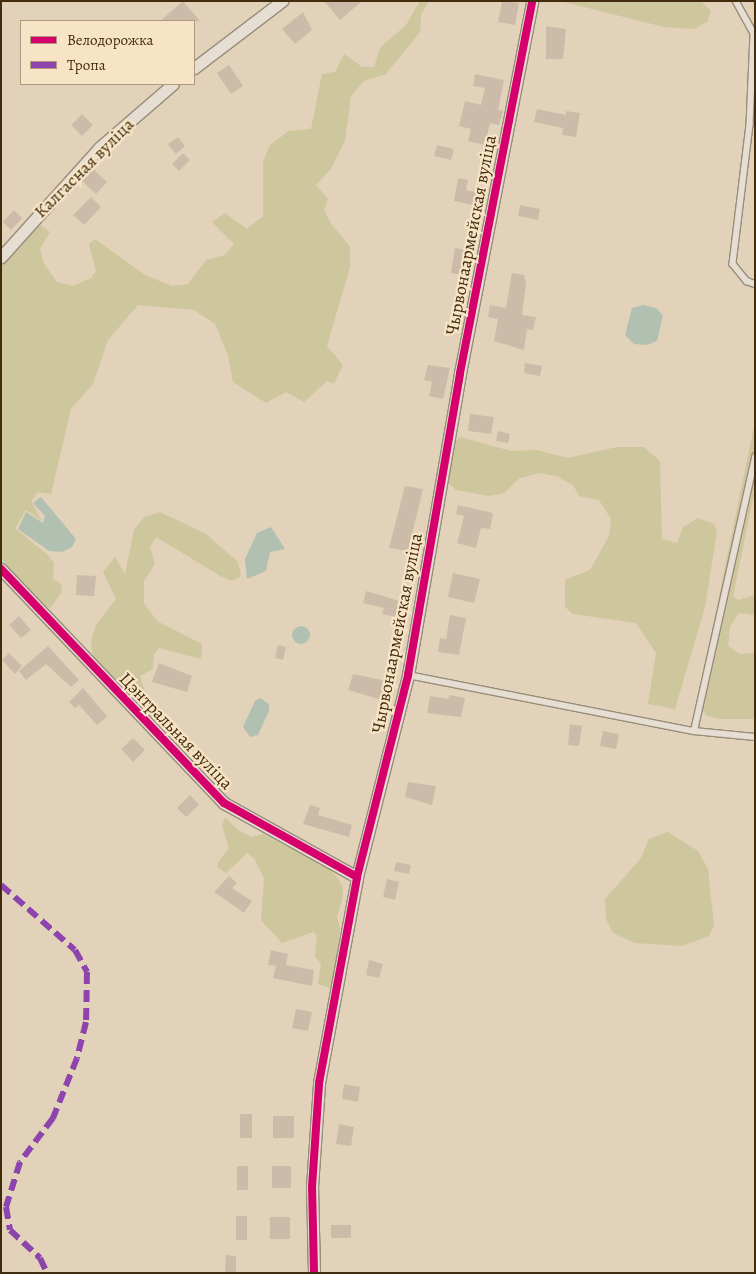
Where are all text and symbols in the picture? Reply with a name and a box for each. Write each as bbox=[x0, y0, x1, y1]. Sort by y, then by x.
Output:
legend bbox=[20, 20, 195, 85]
text: Велодорожка bbox=[67, 30, 154, 50]
text: Тропа bbox=[67, 55, 106, 75]
street label: Калгасная вуліца bbox=[30, 114, 138, 222]
street label: Чырвонаармейская вуліца bbox=[441, 133, 501, 337]
street label: Чырвонаармейская вуліца bbox=[367, 531, 427, 735]
street label: Цэнтральная вуліца bbox=[115, 668, 237, 794]

